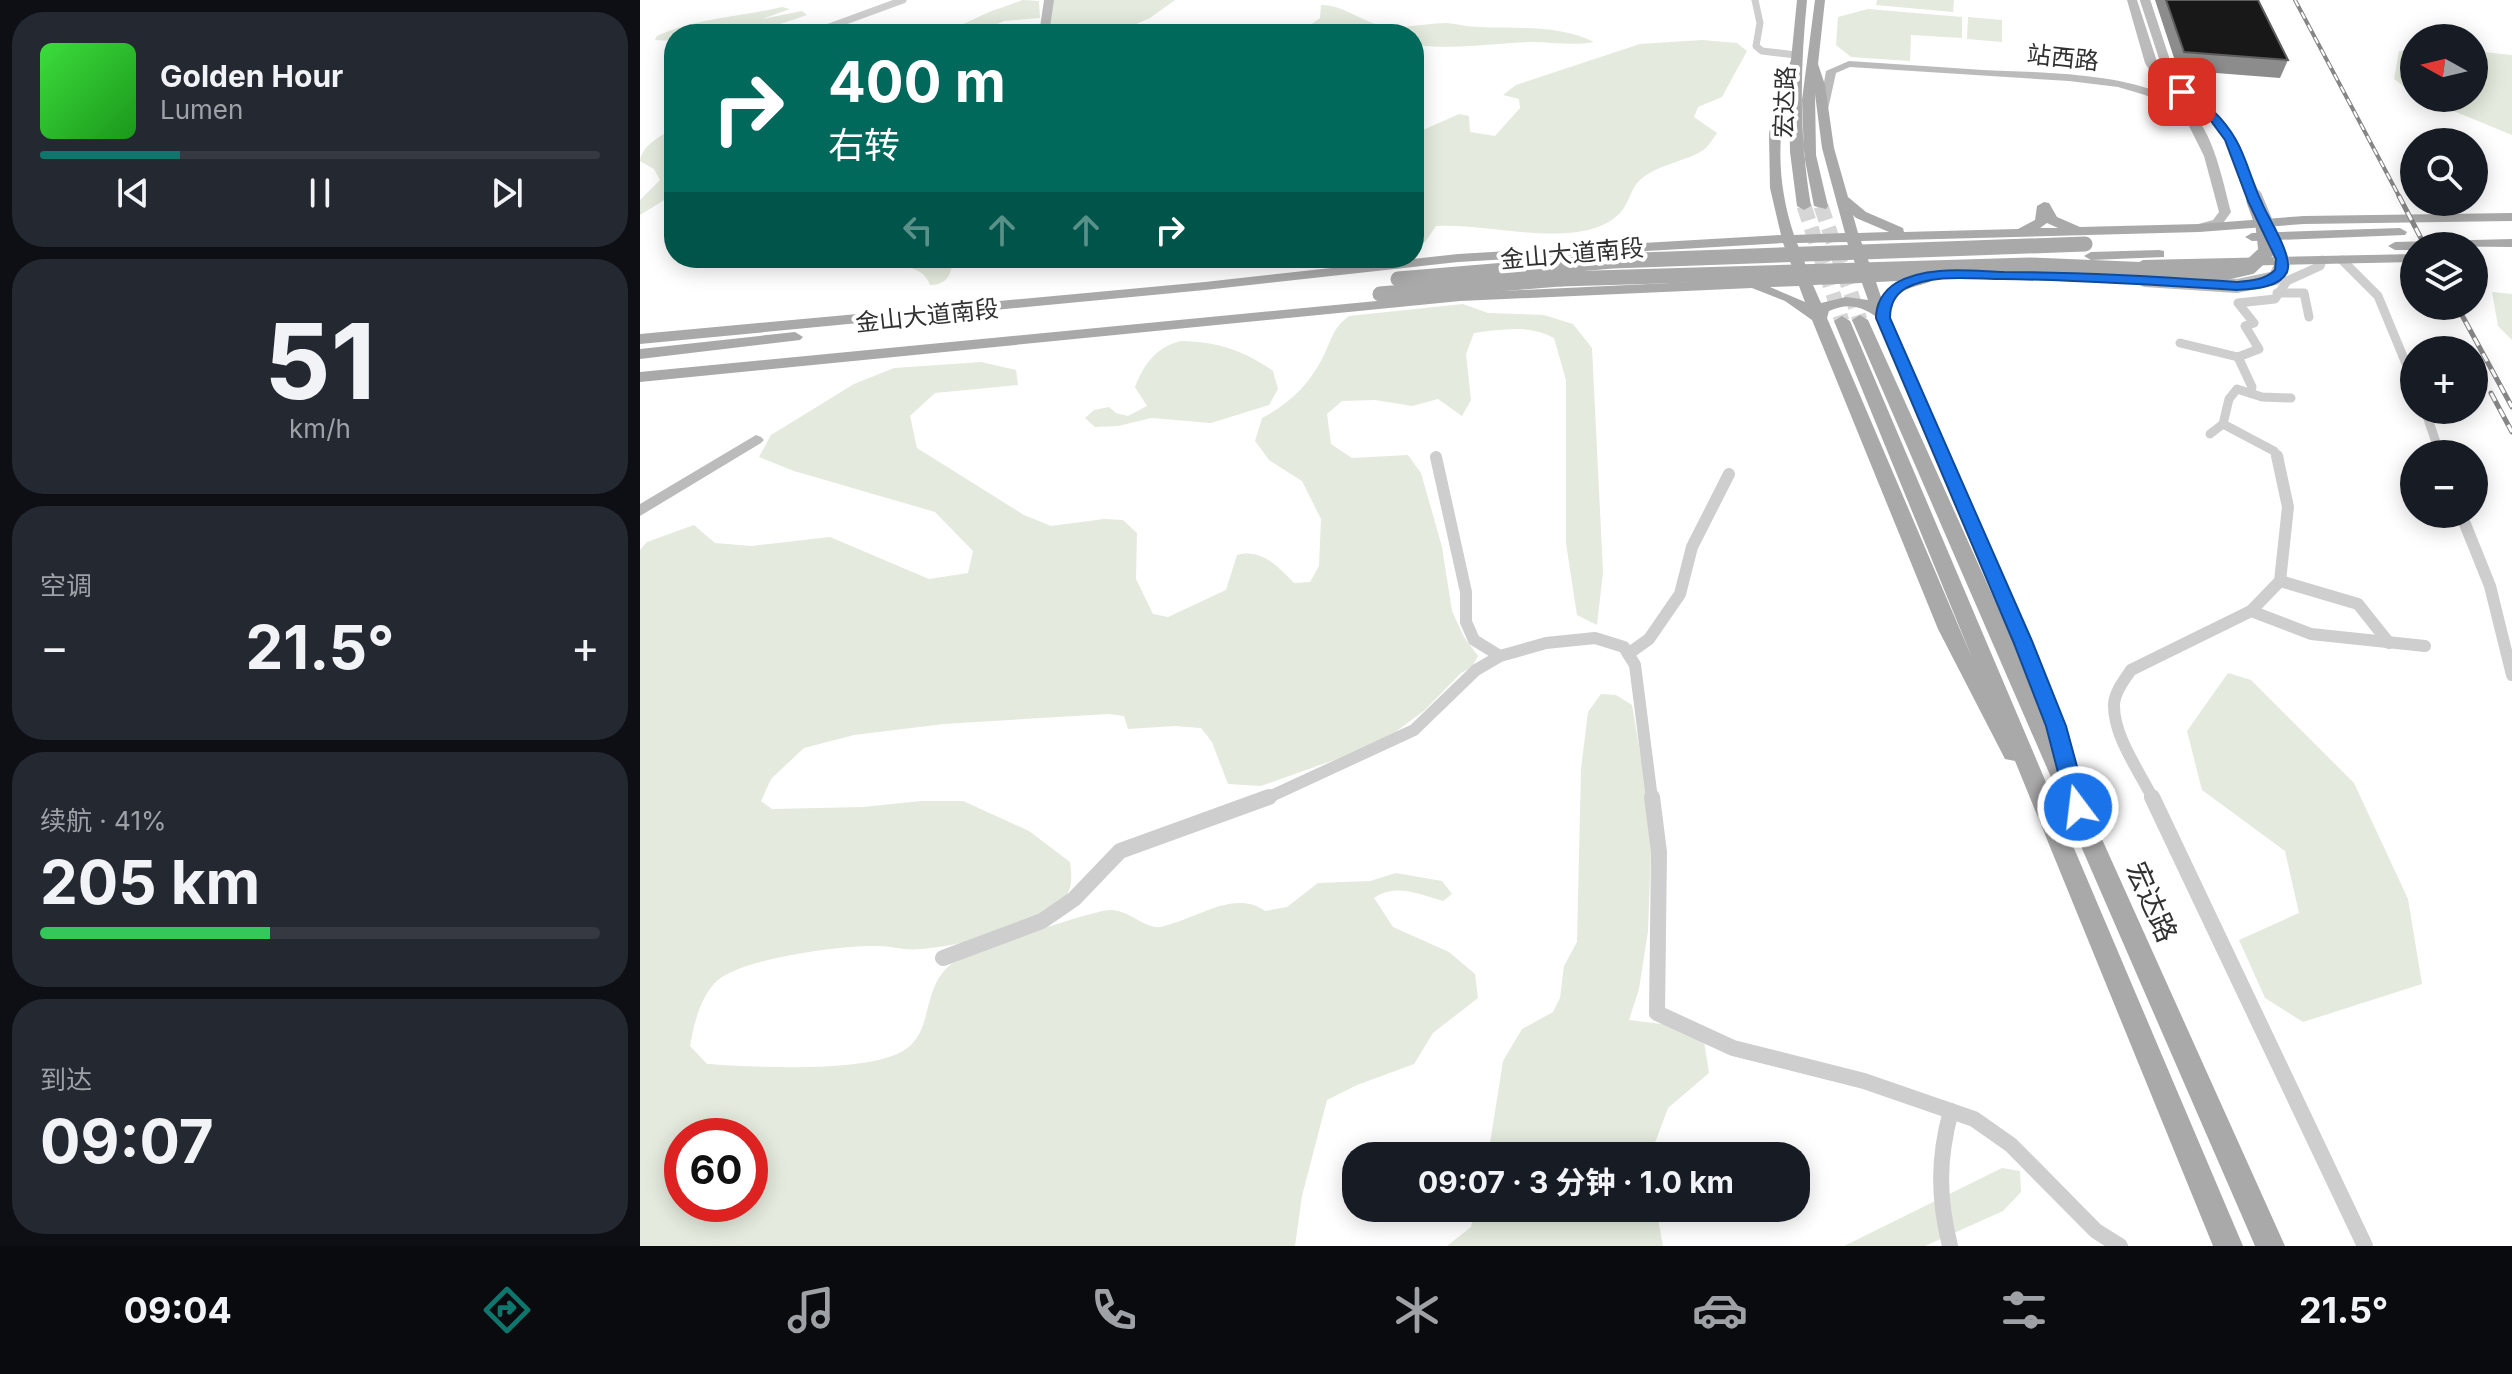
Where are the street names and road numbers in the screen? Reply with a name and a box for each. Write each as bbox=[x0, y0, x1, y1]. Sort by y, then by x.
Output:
street label: 站西路 bbox=[2026, 39, 2100, 76]
street label: 宏达路 bbox=[1769, 65, 1800, 138]
street label: 金山大道南段 bbox=[1499, 233, 1645, 274]
street label: 金山大道南段 bbox=[854, 294, 1000, 337]
street label: 宏达路 bbox=[2119, 857, 2185, 947]

